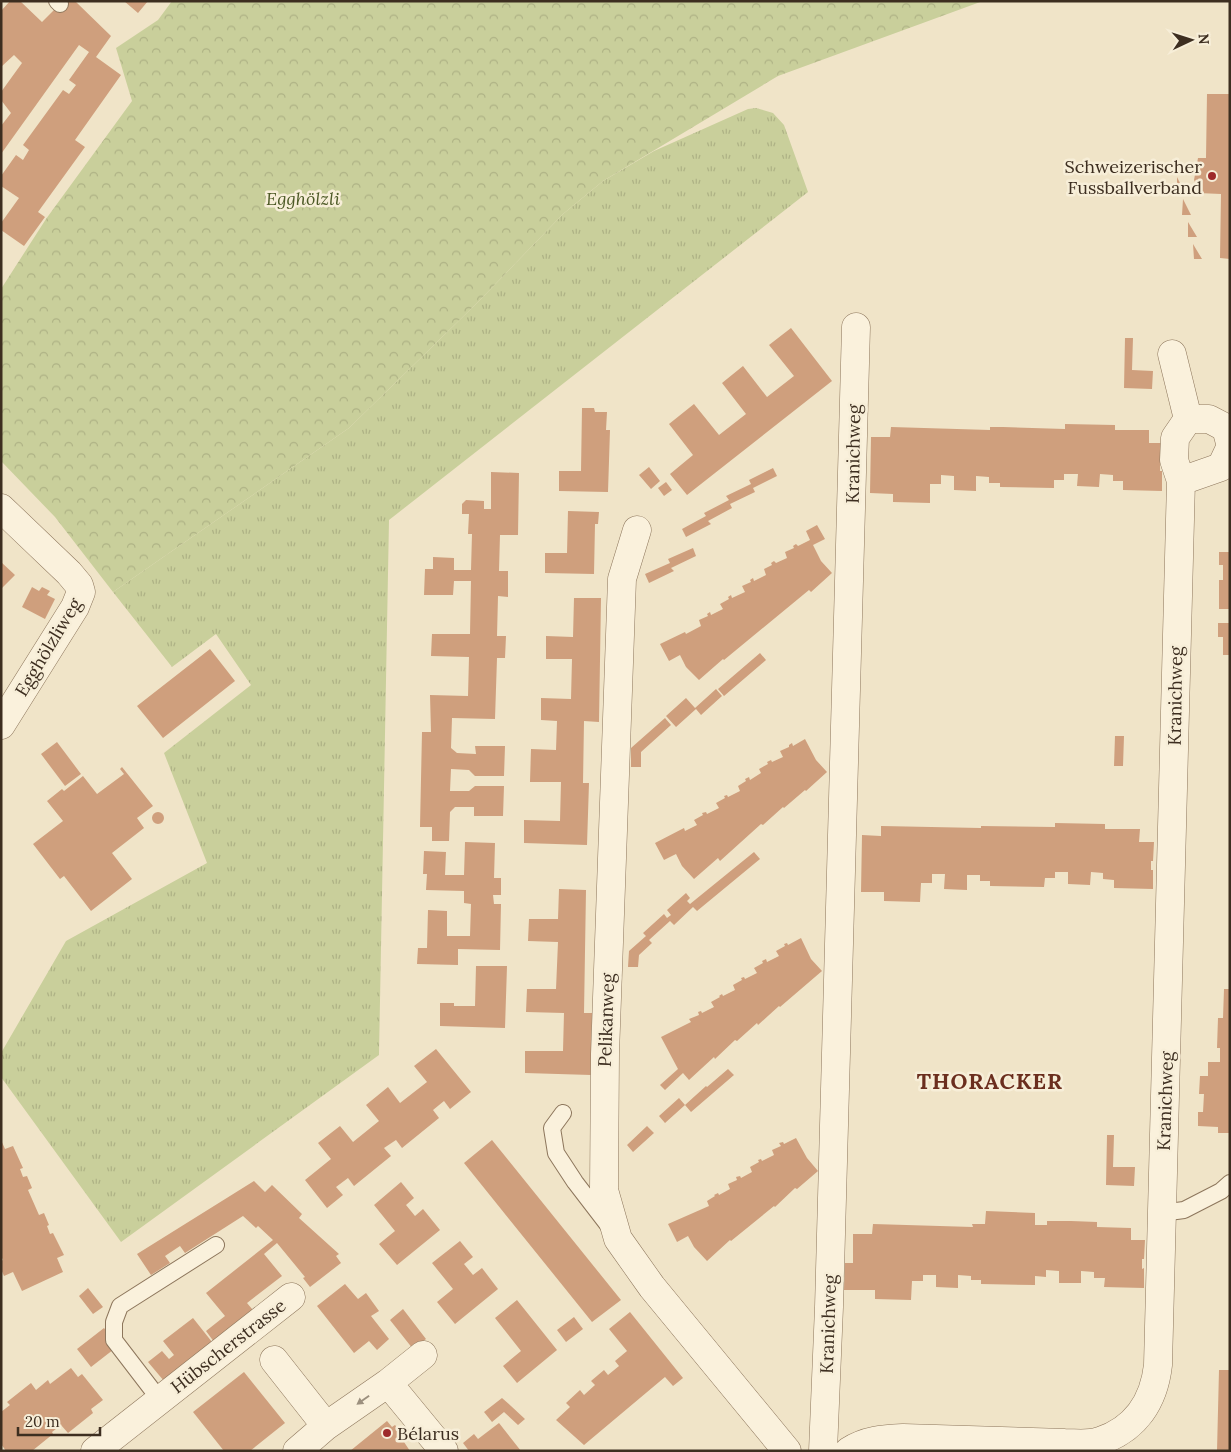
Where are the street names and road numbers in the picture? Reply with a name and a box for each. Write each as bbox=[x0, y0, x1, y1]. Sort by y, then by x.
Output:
street label: Kranichweg bbox=[841, 403, 865, 504]
street label: Egghölzliweg bbox=[10, 593, 87, 700]
street label: Kranichweg bbox=[1163, 645, 1187, 746]
street label: Pelikanweg bbox=[593, 972, 619, 1067]
street label: Kranichweg bbox=[1152, 1050, 1178, 1151]
street label: Kranichweg bbox=[815, 1273, 841, 1374]
street label: Hübscherstrasse bbox=[166, 1294, 290, 1398]

